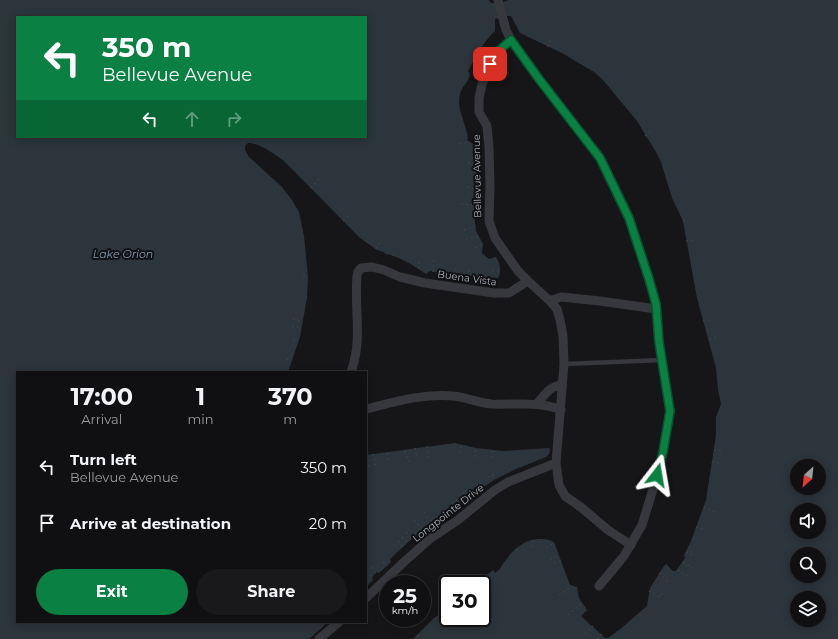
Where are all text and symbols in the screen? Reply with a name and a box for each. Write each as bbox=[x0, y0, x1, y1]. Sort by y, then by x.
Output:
text: 350 m bbox=[102, 30, 191, 64]
icon: left bbox=[36, 32, 88, 84]
pin bbox=[473, 47, 507, 81]
icon: arrive bbox=[479, 53, 501, 75]
text: Bellevue Avenue bbox=[102, 64, 252, 86]
icon: left bbox=[139, 108, 161, 130]
icon: ahead bbox=[181, 108, 203, 130]
icon: right bbox=[223, 108, 245, 130]
street label: Bellevue Avenue bbox=[470, 134, 484, 218]
water label: Lake Orion bbox=[93, 247, 153, 261]
street label: Buena Vista bbox=[437, 267, 497, 289]
text: 17:00 bbox=[70, 382, 133, 411]
text: 1 bbox=[196, 382, 205, 411]
text: 370 bbox=[268, 382, 313, 411]
text: Arrival bbox=[81, 411, 122, 427]
text: min bbox=[187, 411, 214, 427]
text: m bbox=[283, 411, 297, 427]
text: Turn left bbox=[70, 450, 137, 469]
position arrow bbox=[636, 454, 678, 496]
icon: left bbox=[36, 456, 58, 478]
text: 350 m bbox=[300, 458, 347, 477]
north arrow bbox=[790, 459, 826, 495]
map controls bbox=[790, 459, 826, 627]
text: Bellevue Avenue bbox=[70, 469, 178, 485]
street label: Longpointe Drive bbox=[410, 481, 486, 545]
button: sound bbox=[790, 503, 826, 539]
icon: arrive bbox=[36, 512, 58, 534]
text: Arrive at destination bbox=[70, 514, 231, 533]
text: 20 m bbox=[309, 514, 347, 533]
button: search bbox=[790, 547, 826, 583]
button: Exit bbox=[36, 569, 188, 615]
button: Share bbox=[196, 569, 347, 615]
speed limit sign: 30 bbox=[439, 575, 491, 627]
text: 25 bbox=[393, 584, 417, 608]
button: layers bbox=[790, 591, 826, 627]
text: km/h bbox=[392, 604, 418, 617]

